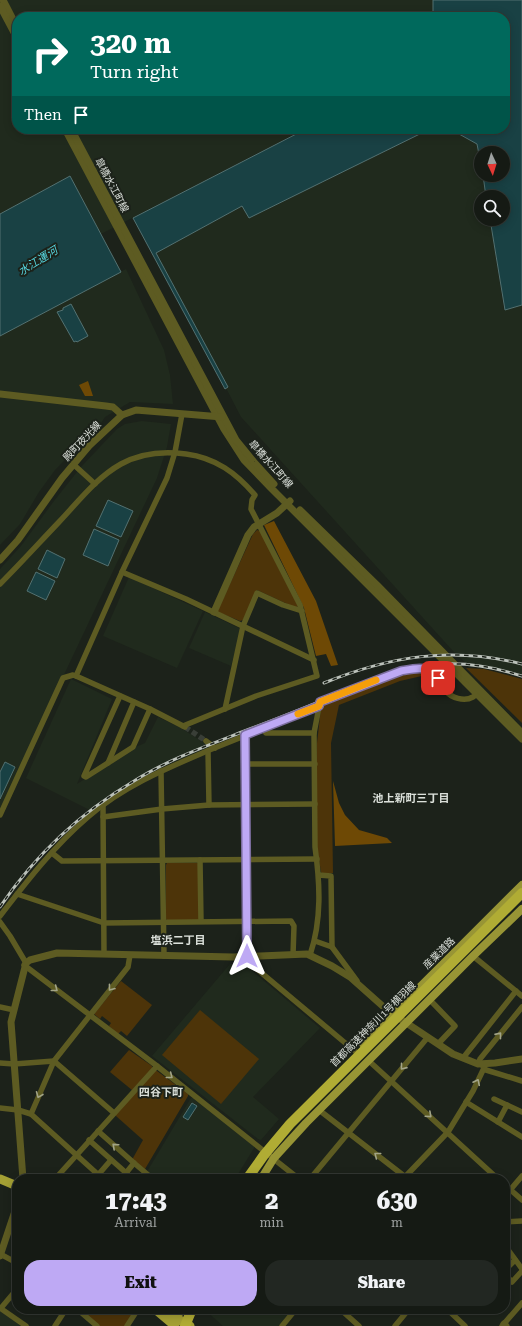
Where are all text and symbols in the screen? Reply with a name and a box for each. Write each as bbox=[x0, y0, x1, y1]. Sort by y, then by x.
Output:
text: 320 m bbox=[90, 27, 171, 60]
icon: right bbox=[24, 28, 76, 80]
text: Turn right bbox=[90, 61, 178, 82]
icon: arrive bbox=[70, 104, 92, 126]
text: Then bbox=[24, 106, 62, 124]
north arrow bbox=[474, 146, 510, 182]
map controls bbox=[474, 146, 510, 226]
street label: 皐橋水江町線 bbox=[93, 156, 131, 214]
button: search bbox=[474, 190, 510, 226]
water label: 水江運河 bbox=[16, 243, 62, 278]
street label: 殿町夜光線 bbox=[61, 419, 103, 463]
street label: 皐橋水江町線 bbox=[247, 438, 295, 490]
pin bbox=[421, 661, 455, 695]
icon: arrive bbox=[427, 667, 449, 689]
district label: 池上新町三丁目 bbox=[373, 792, 450, 805]
district label: 塩浜二丁目 bbox=[151, 934, 206, 947]
position arrow bbox=[226, 935, 268, 977]
street label: 産業道路 bbox=[421, 935, 457, 971]
street label: 首都高速神奈川1号横羽線 bbox=[328, 979, 418, 1069]
one-way arrow bbox=[109, 983, 116, 990]
one-way arrow bbox=[51, 984, 58, 991]
one-way arrow bbox=[495, 1032, 502, 1039]
one-way arrow bbox=[400, 1062, 407, 1070]
one-way arrow bbox=[165, 1072, 172, 1079]
one-way arrow bbox=[472, 1079, 480, 1086]
district label: 四谷下町 bbox=[139, 1086, 183, 1099]
one-way arrow bbox=[36, 1090, 44, 1098]
one-way arrow bbox=[424, 1111, 431, 1118]
one-way arrow bbox=[112, 1143, 120, 1151]
one-way arrow bbox=[375, 1153, 382, 1160]
text: 17:43 bbox=[105, 1187, 167, 1215]
text: 2 bbox=[265, 1187, 278, 1215]
text: 630 bbox=[377, 1187, 417, 1215]
text: Arrival bbox=[115, 1215, 157, 1230]
text: min bbox=[259, 1215, 284, 1230]
text: m bbox=[391, 1215, 403, 1230]
button: Exit bbox=[24, 1260, 257, 1306]
button: Share bbox=[265, 1260, 498, 1306]

